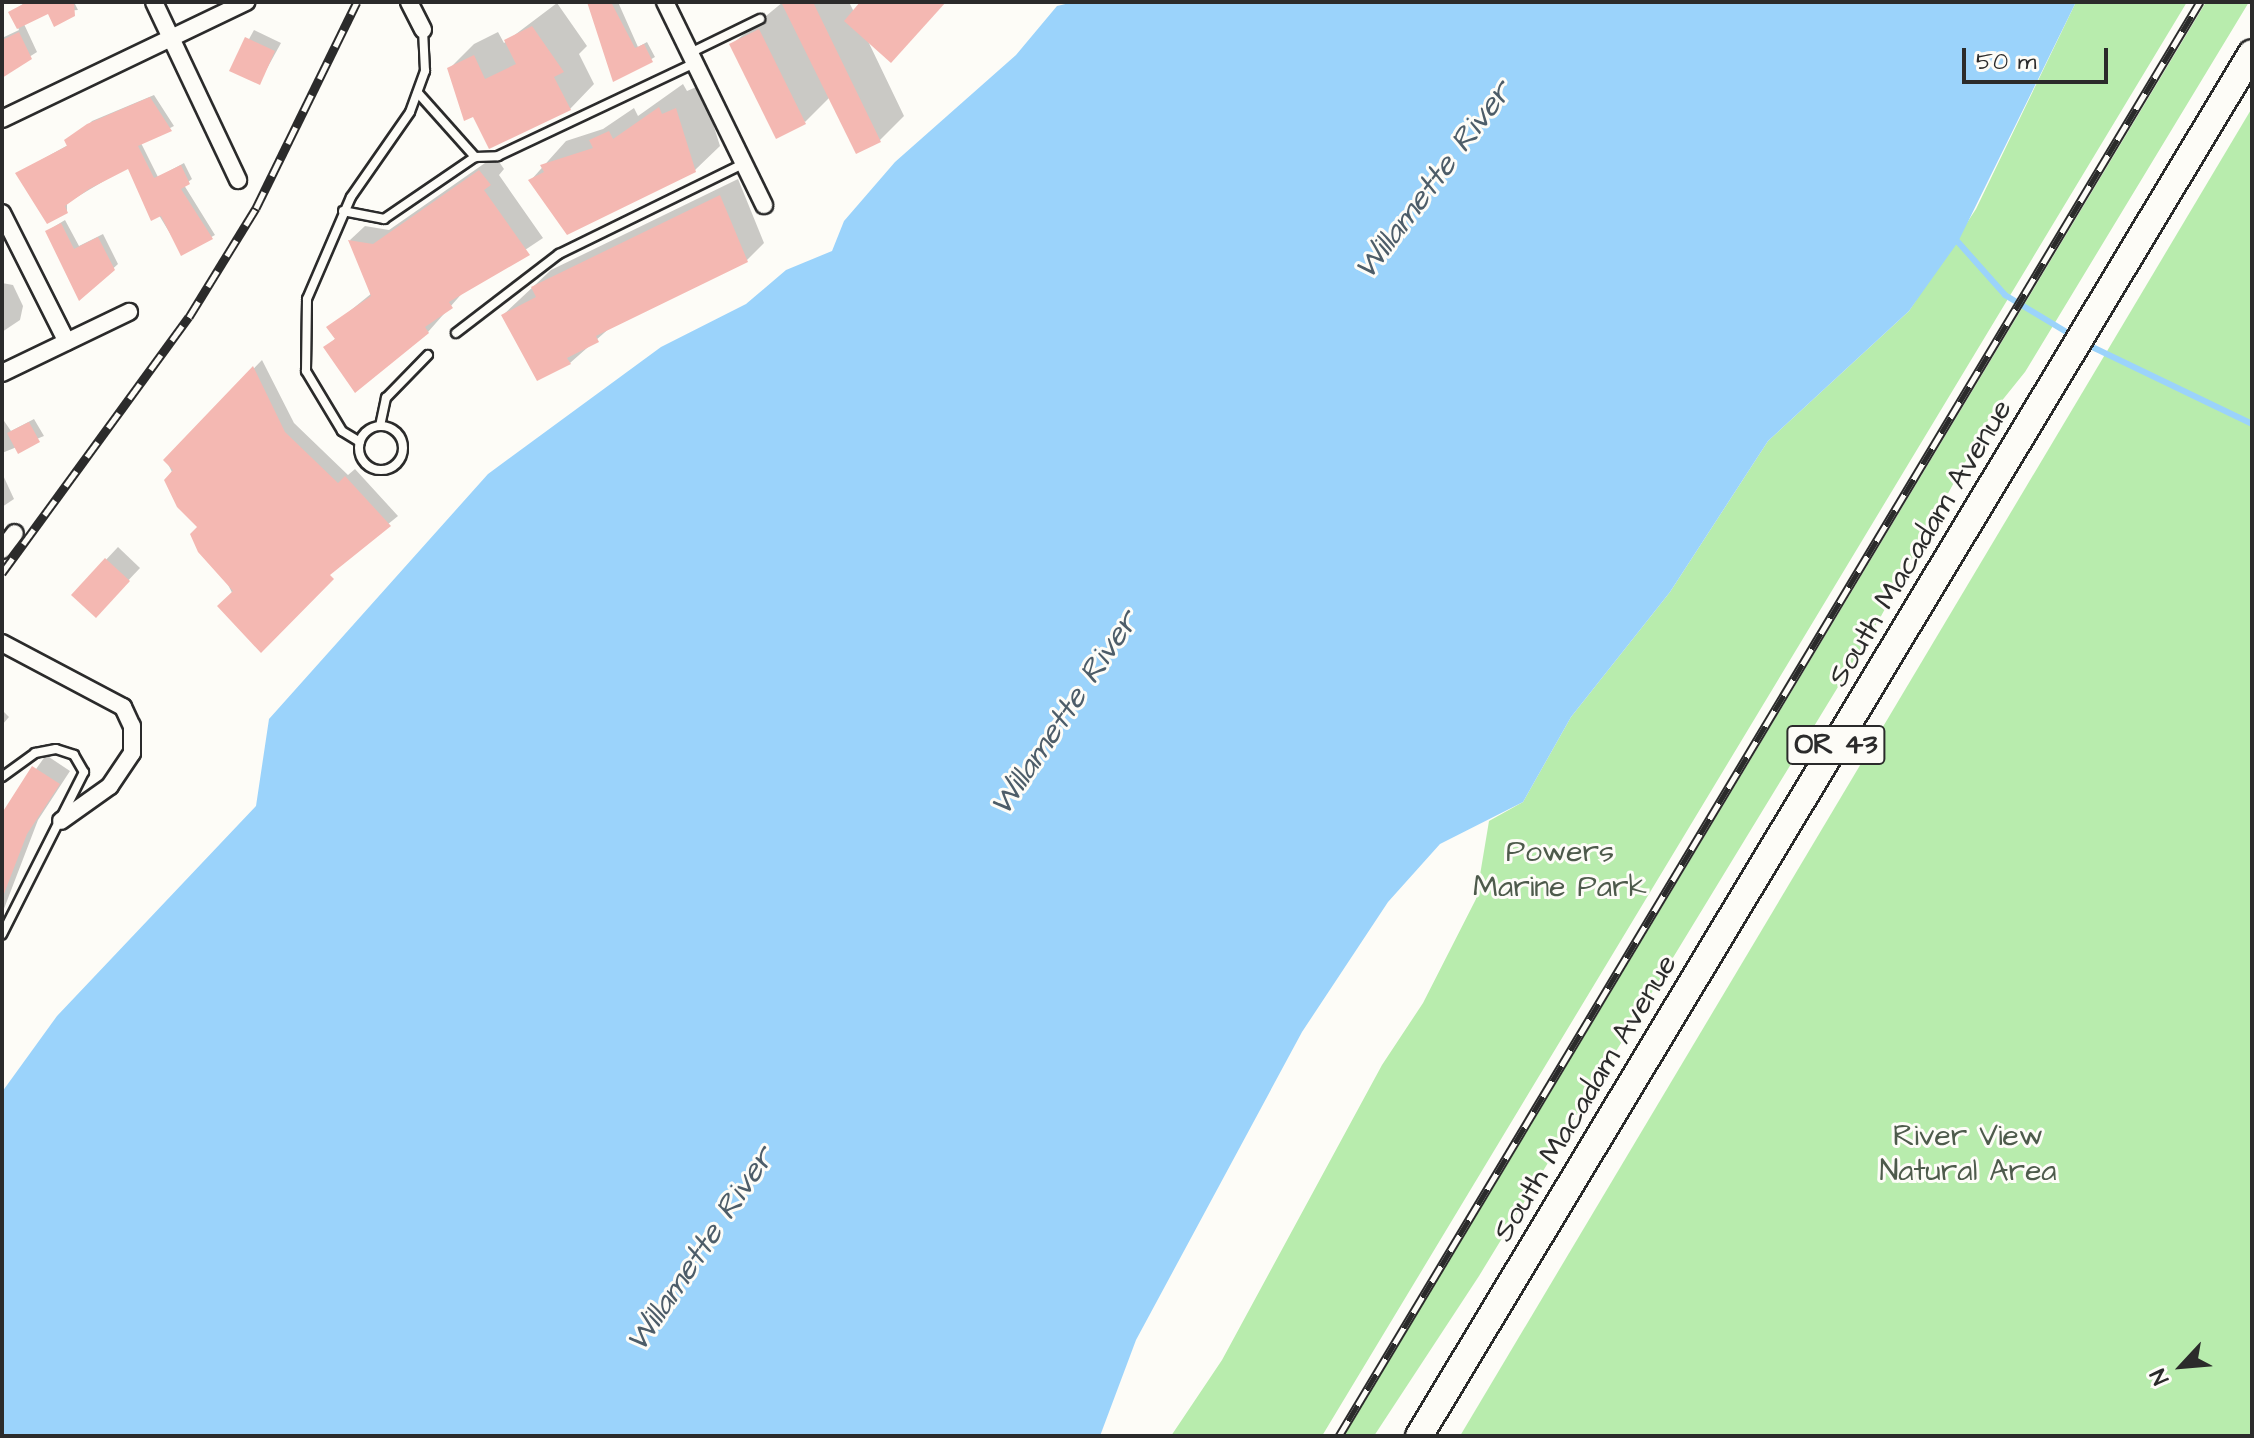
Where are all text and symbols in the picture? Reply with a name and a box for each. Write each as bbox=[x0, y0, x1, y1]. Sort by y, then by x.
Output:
scale bar bbox=[1966, 32, 2112, 82]
text: 50 m bbox=[1976, 45, 2036, 79]
water label: Willamette River bbox=[1347, 74, 1521, 288]
street label: South Macadam Avenue bbox=[1820, 393, 2020, 693]
water label: Willamette River bbox=[982, 604, 1148, 824]
road number: OR 43 bbox=[1786, 721, 1886, 769]
park label: Powers Marine Park bbox=[1473, 834, 1647, 904]
street label: South Macadam Avenue bbox=[1485, 948, 1685, 1248]
park label: River View Natural Area bbox=[1879, 1118, 2057, 1188]
water label: Willamette River bbox=[618, 1140, 784, 1360]
north arrow bbox=[2142, 1326, 2222, 1406]
text: N bbox=[2143, 1364, 2177, 1390]

